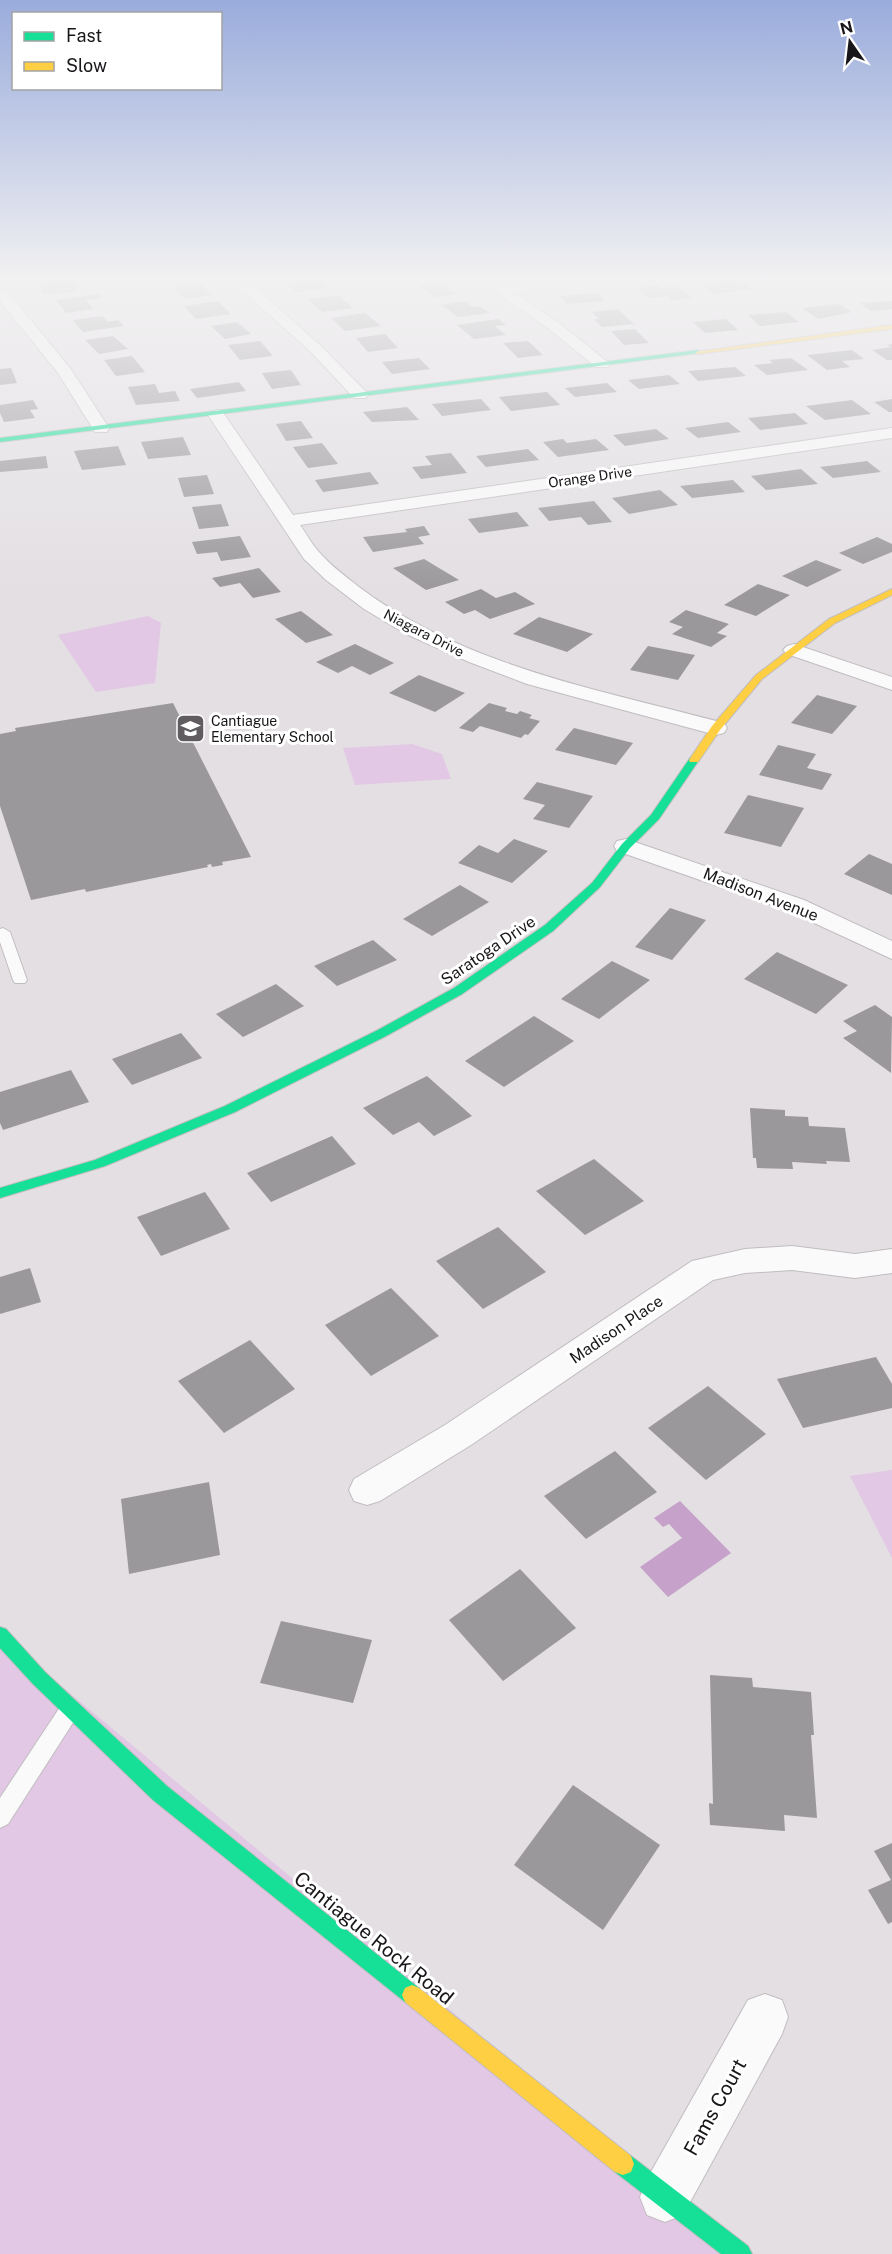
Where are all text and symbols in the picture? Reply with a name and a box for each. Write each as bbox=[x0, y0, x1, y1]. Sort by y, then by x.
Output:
legend bbox=[12, 12, 222, 90]
north arrow bbox=[820, 12, 880, 72]
text: N bbox=[838, 17, 855, 39]
text: Fast bbox=[66, 25, 102, 46]
text: Slow bbox=[66, 55, 107, 76]
street label: Orange Drive bbox=[547, 463, 633, 491]
street label: Niagara Drive bbox=[381, 606, 467, 660]
school or university icon: Cantiague Elementary School bbox=[174, 713, 206, 745]
place label: Cantiague Elementary School bbox=[211, 713, 334, 745]
street label: Madison Avenue bbox=[701, 864, 821, 925]
street label: Saratoga Drive bbox=[437, 912, 539, 989]
street label: Madison Place bbox=[566, 1291, 667, 1368]
street label: Cantiague Rock Road bbox=[289, 1866, 459, 2010]
street label: Fams Court bbox=[679, 2054, 751, 2160]

